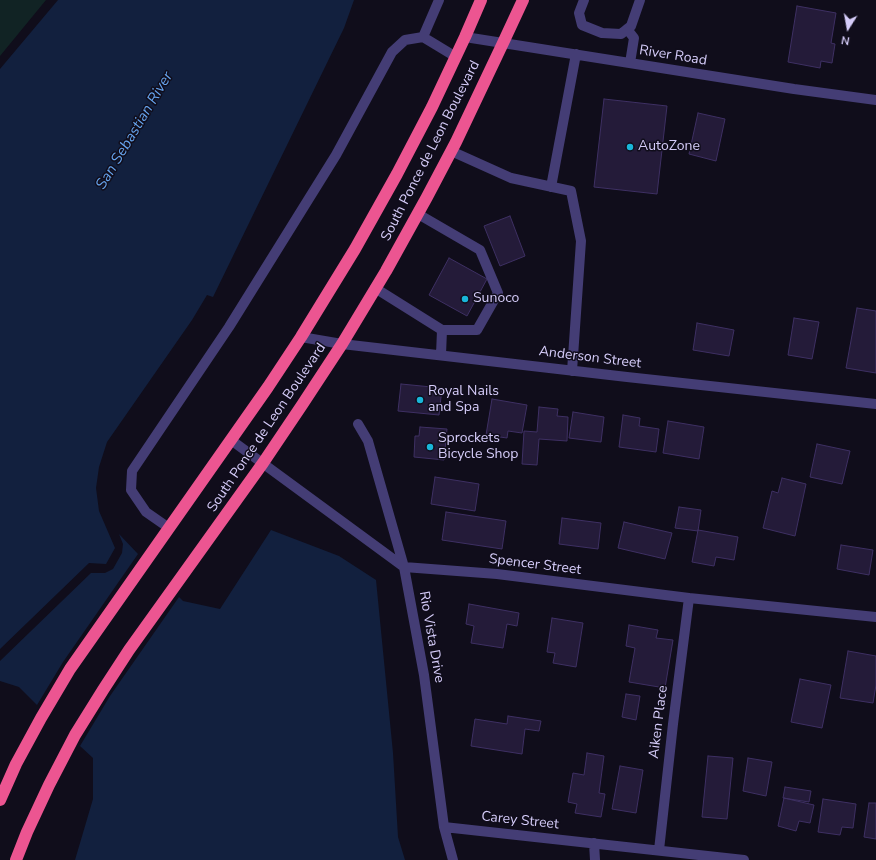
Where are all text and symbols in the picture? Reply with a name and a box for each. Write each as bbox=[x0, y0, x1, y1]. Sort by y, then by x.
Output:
north arrow bbox=[828, 8, 868, 48]
text: N bbox=[840, 32, 851, 48]
street label: River Road bbox=[638, 42, 708, 70]
street label: South Ponce de Leon Boulevard bbox=[378, 58, 484, 244]
water label: San Sebastian River bbox=[93, 69, 177, 193]
place label: AutoZone bbox=[638, 139, 700, 155]
marker: AutoZone bbox=[625, 142, 635, 152]
place label: Sunoco bbox=[473, 291, 519, 307]
marker: Sunoco bbox=[460, 294, 470, 304]
street label: South Ponce de Leon Boulevard bbox=[204, 340, 330, 516]
street label: Anderson Street bbox=[538, 343, 642, 373]
place label: Royal Nails and Spa bbox=[428, 384, 499, 416]
marker: Royal Nails and Spa bbox=[415, 395, 425, 405]
place label: Sprockets Bicycle Shop bbox=[438, 431, 518, 464]
marker: Sprockets Bicycle Shop bbox=[425, 442, 435, 452]
street label: Spencer Street bbox=[488, 551, 582, 579]
street label: Rio Vista Drive bbox=[415, 590, 447, 684]
street label: Aiken Place bbox=[646, 685, 672, 759]
street label: Carey Street bbox=[480, 809, 560, 833]

